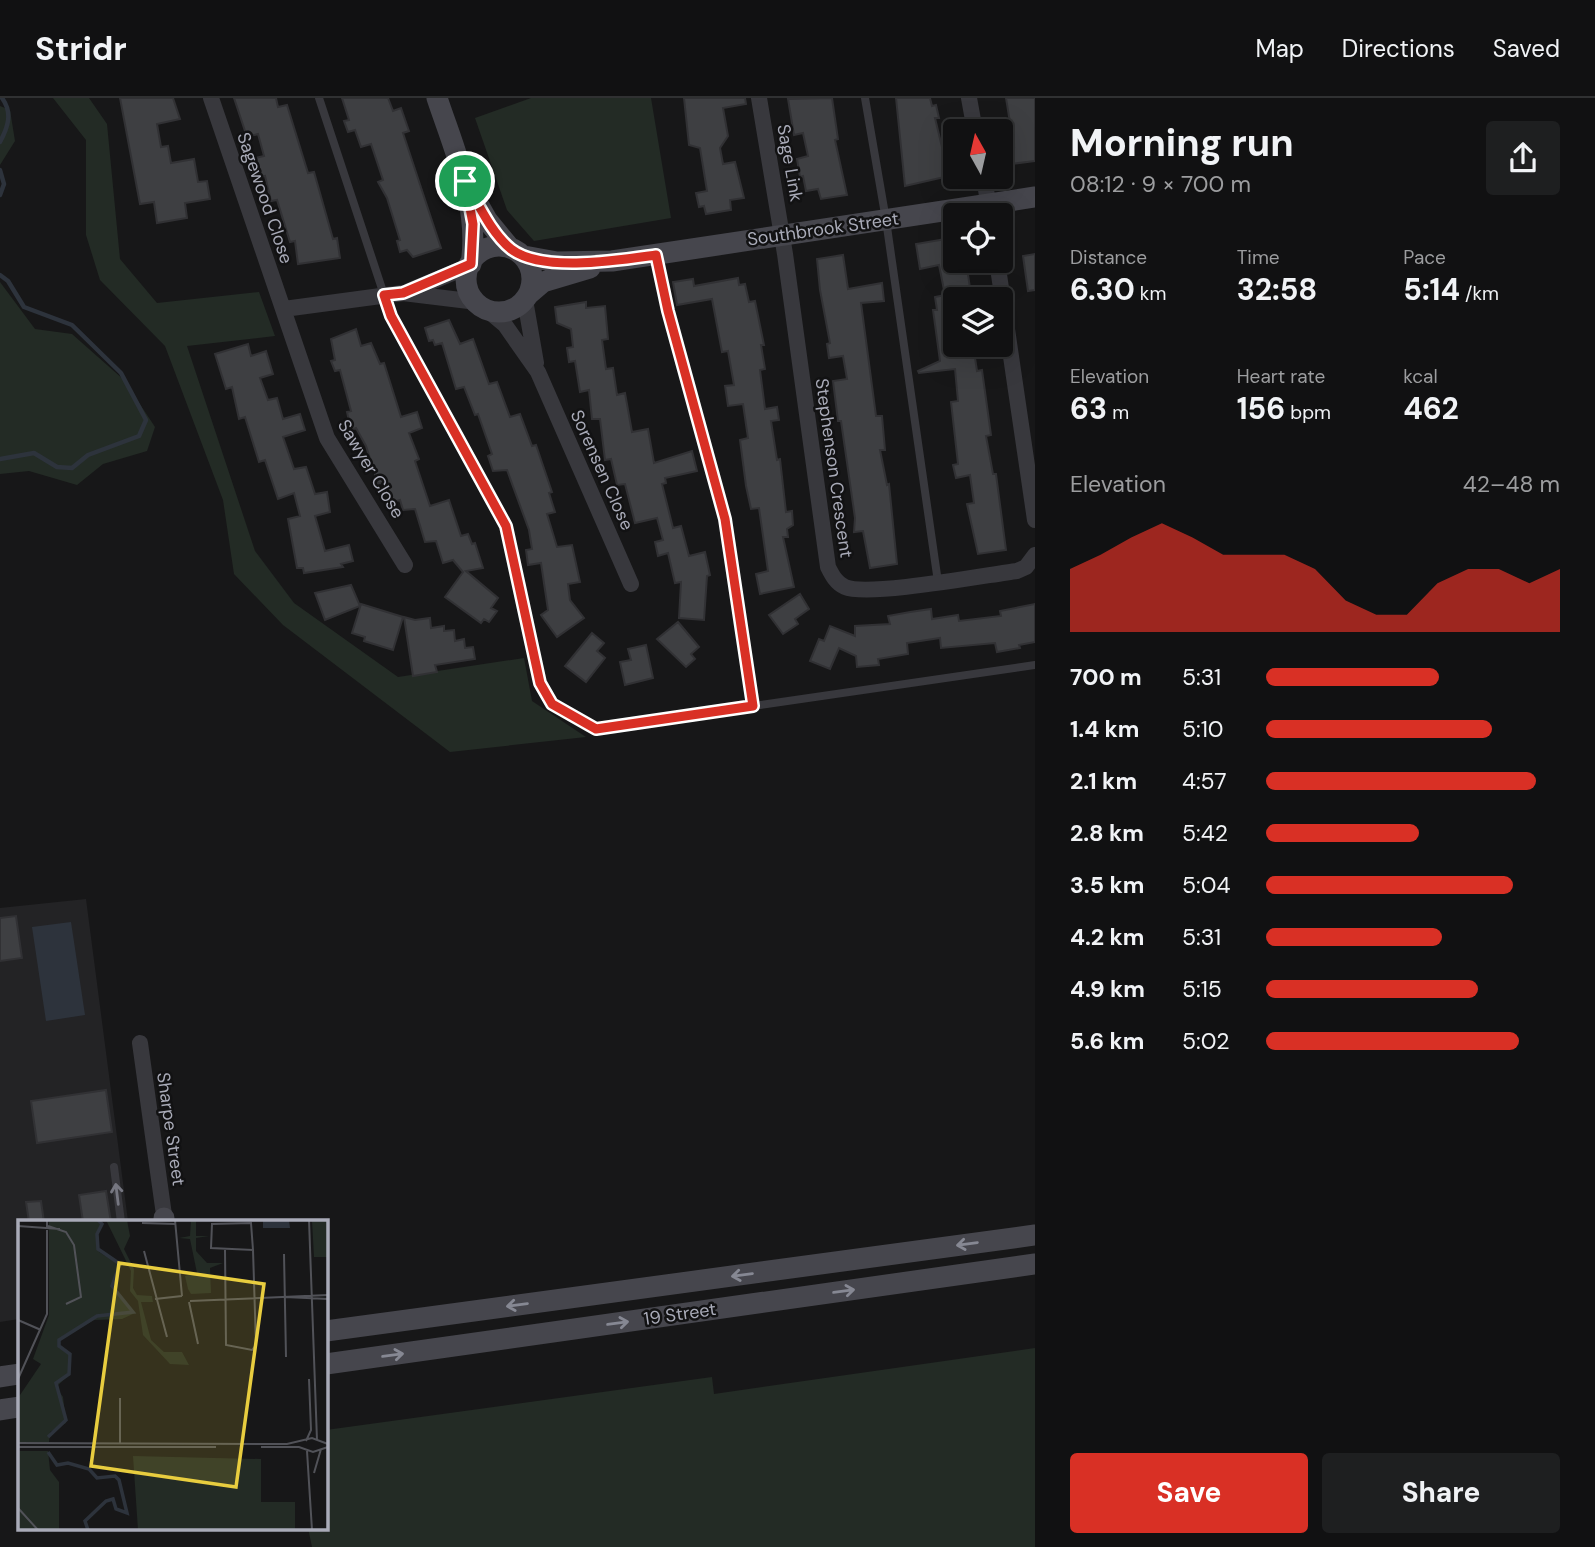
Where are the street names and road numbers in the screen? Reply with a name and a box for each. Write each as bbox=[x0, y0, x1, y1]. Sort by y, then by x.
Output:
street label: Sage Link bbox=[771, 122, 809, 204]
street label: Sagewood Close bbox=[231, 129, 299, 267]
street label: Southbrook Street bbox=[746, 206, 900, 252]
street label: Stephenson Crescent bbox=[810, 377, 858, 559]
street label: Sorensen Close bbox=[565, 406, 639, 534]
street label: Sawyer Close bbox=[332, 415, 410, 523]
street label: Sharpe Street bbox=[151, 1071, 191, 1187]
street label: 19 Street bbox=[642, 1297, 718, 1331]

